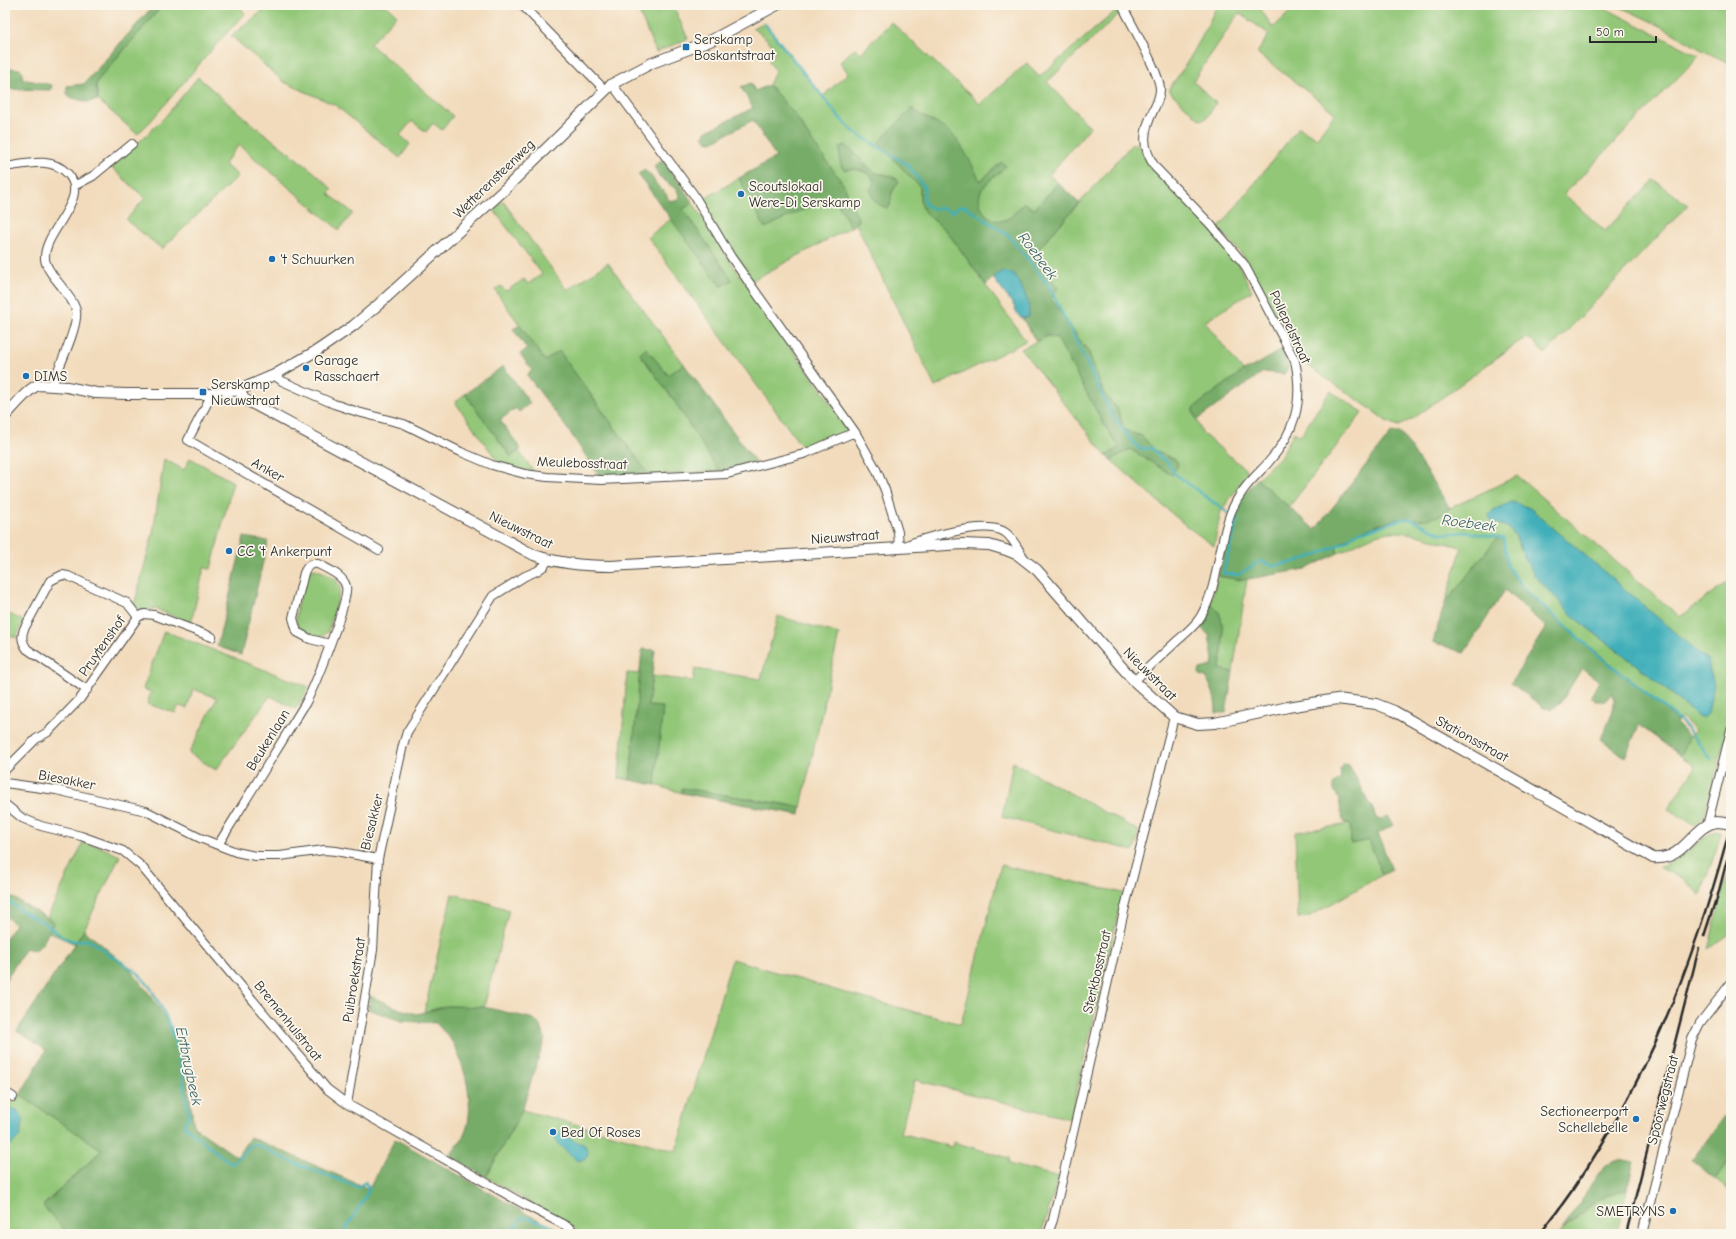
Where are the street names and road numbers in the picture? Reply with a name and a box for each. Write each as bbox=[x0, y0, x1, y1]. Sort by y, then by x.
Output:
street label: Wetterensteenweg bbox=[450, 136, 538, 222]
street label: Pollepelstraat bbox=[1266, 288, 1315, 367]
street label: Meulebosstraat bbox=[537, 453, 628, 473]
street label: Anker bbox=[249, 454, 288, 486]
street label: Nieuwstraat bbox=[486, 507, 556, 553]
street label: Nieuwstraat bbox=[810, 526, 881, 548]
street label: Pruytenshof bbox=[75, 612, 130, 679]
street label: Nieuwstraat bbox=[1120, 644, 1181, 705]
street label: Beukenlaan bbox=[242, 706, 294, 774]
street label: Stationsstraat bbox=[1433, 712, 1512, 766]
street label: Biesakker bbox=[37, 766, 97, 794]
street label: Biesakker bbox=[357, 792, 387, 852]
street label: Sterkbosstraat bbox=[1079, 928, 1115, 1015]
street label: Puibroekstraat bbox=[339, 935, 369, 1024]
street label: Bremenhulstraat bbox=[250, 977, 326, 1065]
street label: Spoorwegstraat bbox=[1644, 1053, 1683, 1147]

